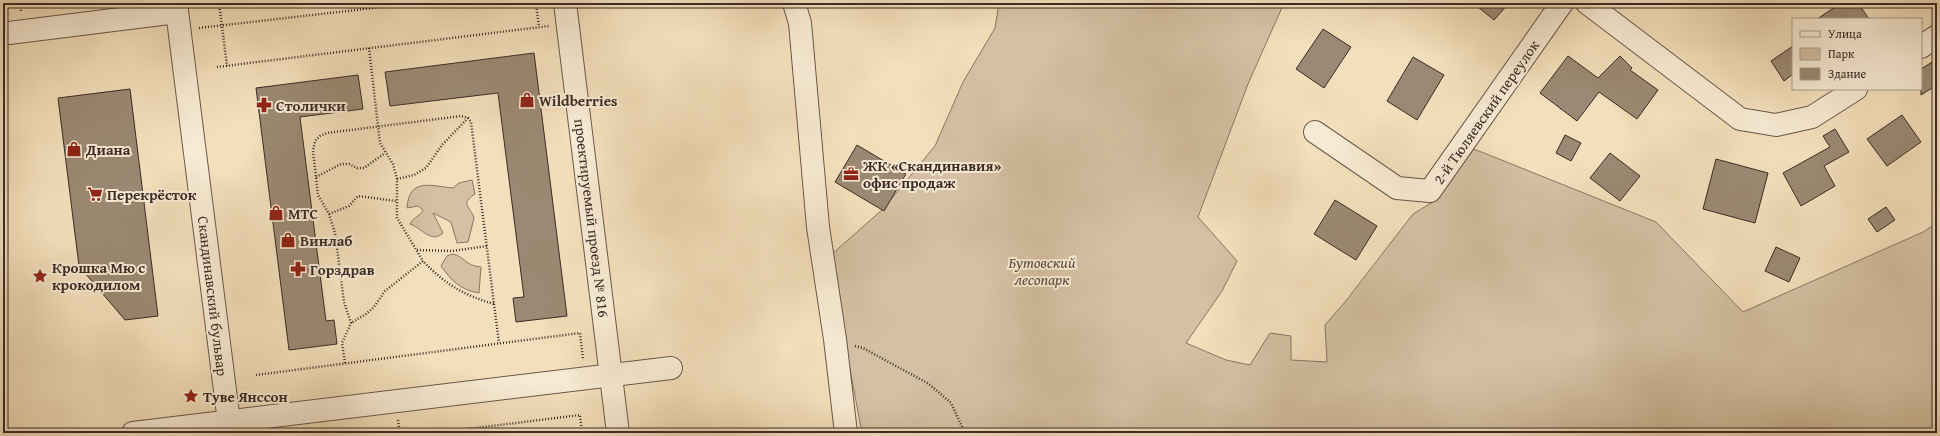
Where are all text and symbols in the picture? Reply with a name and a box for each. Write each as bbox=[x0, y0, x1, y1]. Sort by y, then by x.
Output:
legend bbox=[1792, 18, 1922, 90]
text: Улица bbox=[1828, 25, 1862, 42]
street label: 2-й Тюляевский переулок bbox=[1428, 36, 1544, 188]
text: Парк bbox=[1828, 45, 1855, 62]
text: Здание bbox=[1828, 65, 1867, 82]
place label: Wildberries bbox=[539, 90, 617, 111]
shop icon: Wildberries bbox=[518, 91, 536, 109]
place label: Столички bbox=[276, 95, 346, 116]
pharmacy icon: Столички bbox=[255, 96, 273, 114]
street label: проектируемый проезд № 816 bbox=[569, 118, 615, 318]
place label: Диана bbox=[85, 139, 131, 160]
shop icon: Диана bbox=[65, 140, 83, 158]
place label: ЖК «Скандинавия» офис продаж bbox=[862, 155, 1002, 193]
office icon: ЖК «Скандинавия» офис продаж bbox=[842, 165, 860, 183]
place label: Перекрёсток bbox=[107, 184, 197, 205]
supermarket icon: Перекрёсток bbox=[86, 185, 104, 203]
place label: МТС bbox=[288, 203, 318, 224]
shop icon: МТС bbox=[267, 204, 285, 222]
street label: Скандинавский бульвар bbox=[193, 215, 233, 377]
place label: Винлаб bbox=[300, 230, 353, 251]
shop icon: Винлаб bbox=[279, 231, 297, 249]
park label: Бутовский лесопарк bbox=[1008, 252, 1076, 290]
place label: Крошка Мю с крокодилом bbox=[52, 257, 145, 295]
place label: Горздрав bbox=[310, 259, 375, 280]
pharmacy icon: Горздрав bbox=[289, 260, 307, 278]
place icon: Крошка Мю с крокодилом bbox=[31, 267, 49, 285]
place label: Туве Янссон bbox=[203, 386, 288, 407]
place icon: Туве Янссон bbox=[182, 387, 200, 405]

